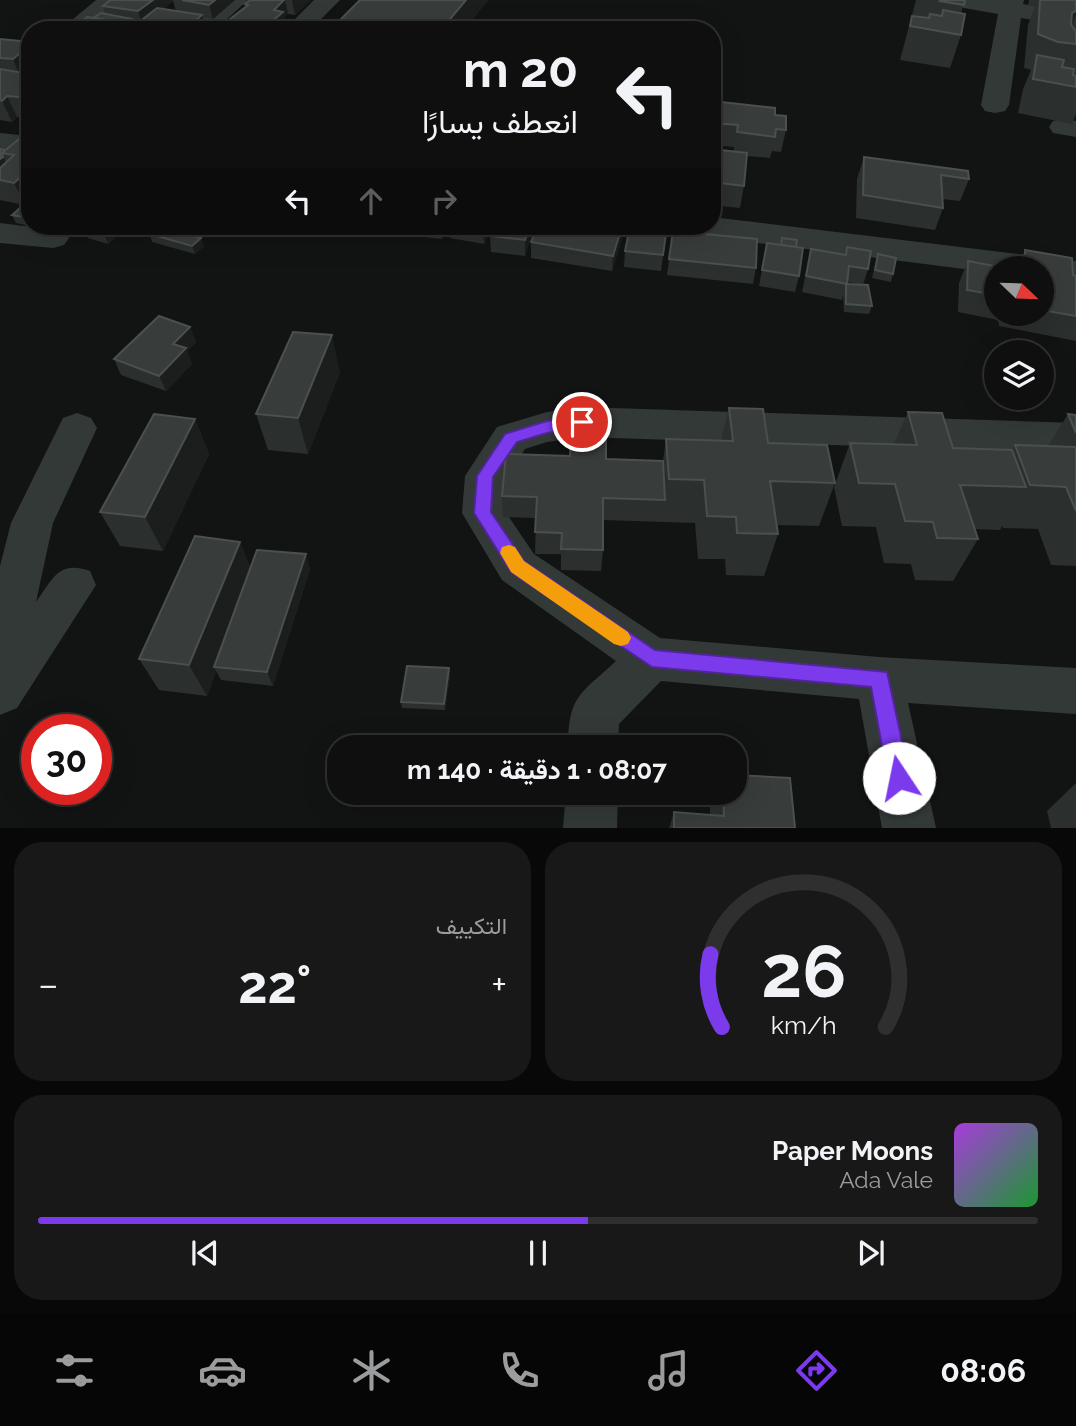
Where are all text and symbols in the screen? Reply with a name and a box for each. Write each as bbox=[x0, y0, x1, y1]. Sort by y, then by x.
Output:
text: 20 m bbox=[463, 41, 578, 98]
icon: left bbox=[602, 49, 693, 140]
text: انعطف يسارًا bbox=[422, 103, 578, 140]
icon: left bbox=[279, 182, 317, 220]
icon: ahead bbox=[352, 182, 390, 220]
icon: right bbox=[425, 182, 463, 220]
north arrow bbox=[984, 256, 1054, 326]
map controls bbox=[984, 256, 1054, 410]
button: layers bbox=[984, 340, 1054, 410]
pin bbox=[552, 392, 612, 452]
icon: arrive bbox=[563, 403, 601, 441]
speed limit sign: 30 bbox=[21, 714, 112, 805]
position arrow bbox=[862, 741, 936, 815]
text: 08:07 · 1 دقيقة · 140 m bbox=[407, 755, 667, 785]
text: التكييف bbox=[436, 912, 507, 939]
text: 26 bbox=[761, 930, 846, 1015]
text: 22° bbox=[238, 954, 311, 1015]
text: − bbox=[38, 962, 58, 1007]
text: + bbox=[491, 962, 507, 1007]
text: km/h bbox=[771, 1010, 836, 1040]
text: Paper Moons bbox=[772, 1136, 933, 1166]
text: Ada Vale bbox=[839, 1166, 933, 1193]
icon: previous bbox=[186, 1234, 224, 1272]
icon: pause bbox=[519, 1234, 557, 1272]
icon: next bbox=[852, 1234, 890, 1272]
icon: filters bbox=[50, 1346, 99, 1395]
icon: car bbox=[198, 1346, 247, 1395]
icon: climate bbox=[347, 1346, 396, 1395]
icon: phone bbox=[495, 1346, 544, 1395]
icon: music bbox=[644, 1346, 693, 1395]
icon: directions bbox=[792, 1346, 841, 1395]
text: 08:06 bbox=[940, 1352, 1026, 1389]

